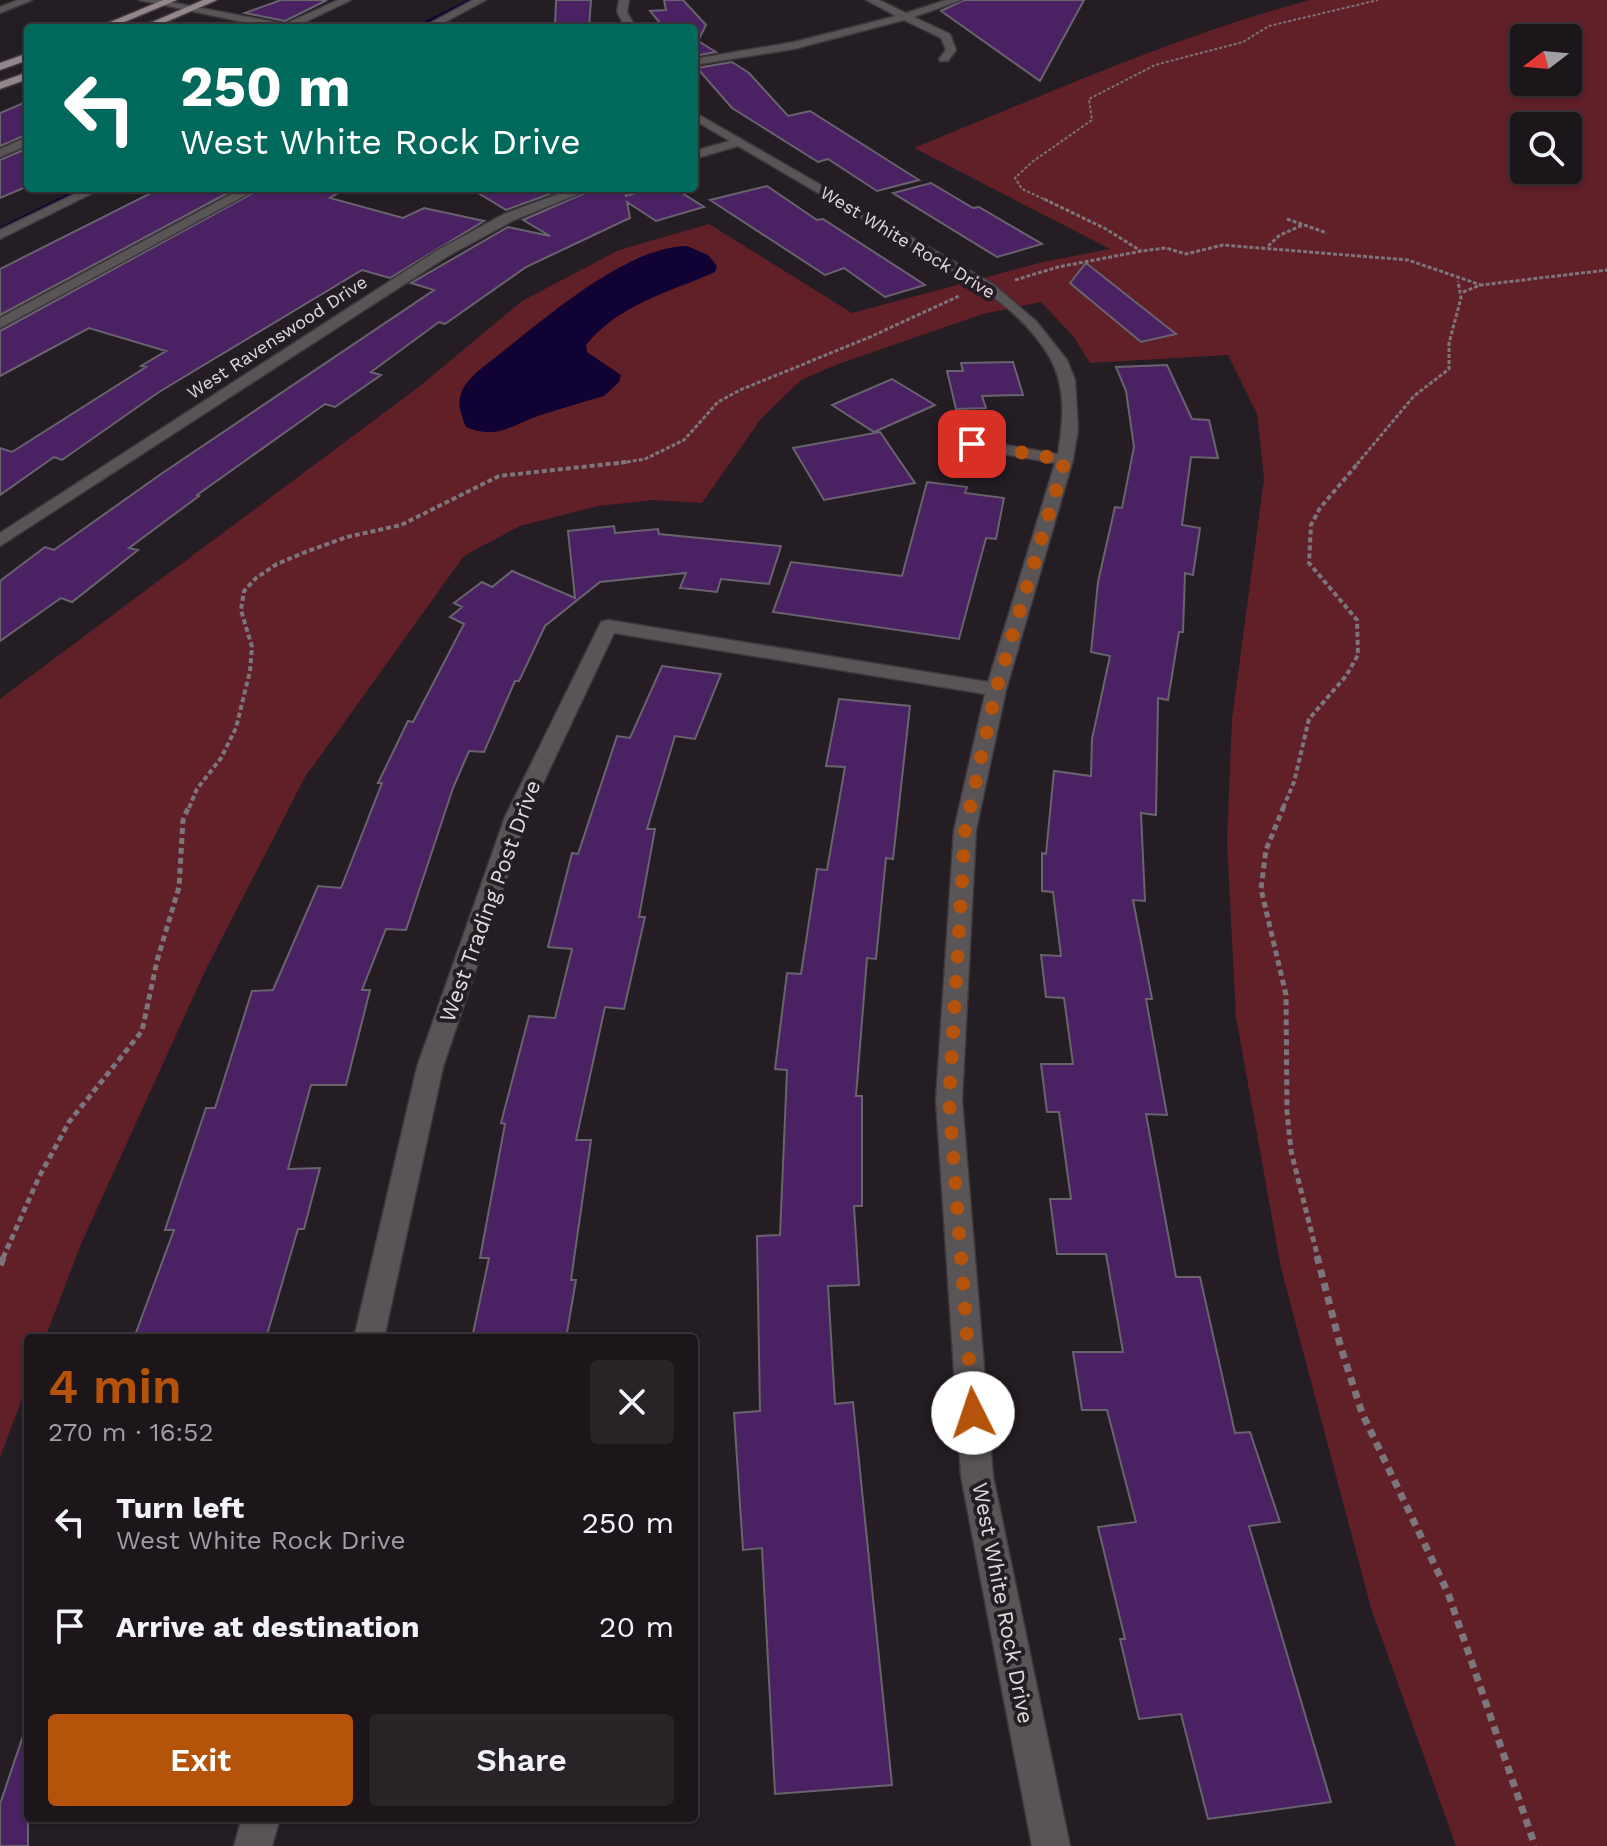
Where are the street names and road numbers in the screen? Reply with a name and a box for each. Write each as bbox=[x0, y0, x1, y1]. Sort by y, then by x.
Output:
street label: West White Rock Drive bbox=[817, 181, 999, 303]
street label: West Ravenswood Drive bbox=[183, 271, 371, 403]
street label: West Trading Post Drive bbox=[435, 777, 545, 1025]
street label: West White Rock Drive bbox=[967, 1480, 1039, 1726]

